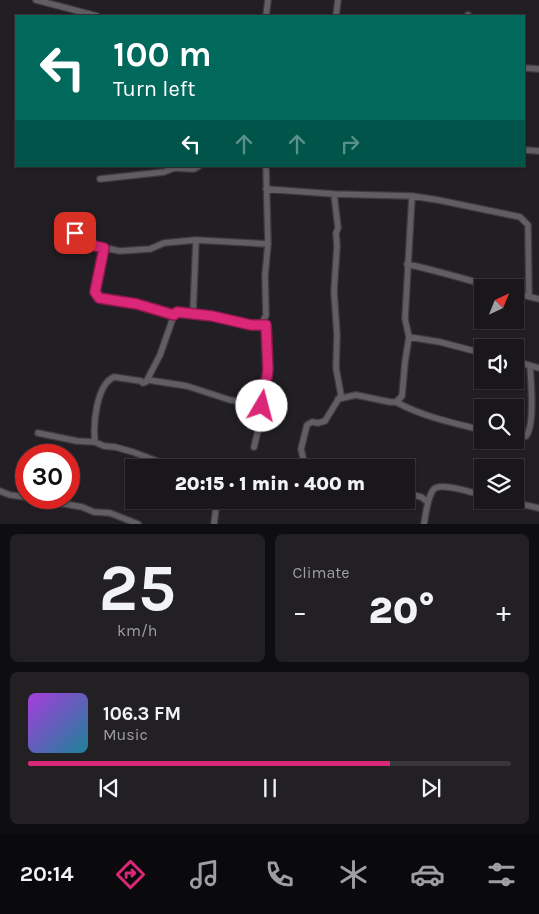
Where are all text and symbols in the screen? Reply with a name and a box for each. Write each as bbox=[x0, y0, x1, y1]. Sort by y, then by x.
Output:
text: 100 m bbox=[113, 34, 212, 75]
icon: left bbox=[30, 35, 95, 100]
text: Turn left bbox=[113, 76, 196, 102]
icon: left bbox=[177, 130, 205, 158]
icon: ahead bbox=[230, 130, 258, 158]
icon: ahead bbox=[283, 130, 311, 158]
icon: right bbox=[336, 130, 364, 158]
pin bbox=[54, 212, 96, 254]
icon: arrive bbox=[61, 219, 89, 247]
north arrow bbox=[474, 279, 524, 329]
map controls bbox=[474, 279, 524, 509]
button: sound bbox=[474, 339, 524, 389]
position arrow bbox=[235, 379, 287, 431]
button: search bbox=[474, 399, 524, 449]
speed limit sign: 30 bbox=[15, 444, 80, 509]
button: layers bbox=[474, 459, 524, 509]
text: 20:15 · 1 min · 400 m bbox=[175, 473, 365, 495]
text: 25 bbox=[99, 550, 176, 626]
text: Climate bbox=[293, 563, 350, 582]
text: 20° bbox=[369, 588, 435, 633]
text: − bbox=[293, 595, 307, 628]
text: + bbox=[496, 595, 511, 628]
text: km/h bbox=[117, 621, 158, 640]
text: 106.3 FM bbox=[103, 703, 181, 725]
text: Music bbox=[103, 725, 148, 744]
icon: previous bbox=[95, 774, 123, 802]
icon: pause bbox=[256, 774, 284, 802]
icon: next bbox=[417, 774, 445, 802]
icon: directions bbox=[113, 857, 148, 892]
icon: music bbox=[187, 857, 222, 892]
icon: phone bbox=[262, 857, 297, 892]
icon: climate bbox=[336, 857, 371, 892]
icon: car bbox=[410, 857, 445, 892]
icon: filters bbox=[484, 857, 519, 892]
text: 20:14 bbox=[20, 861, 74, 887]

